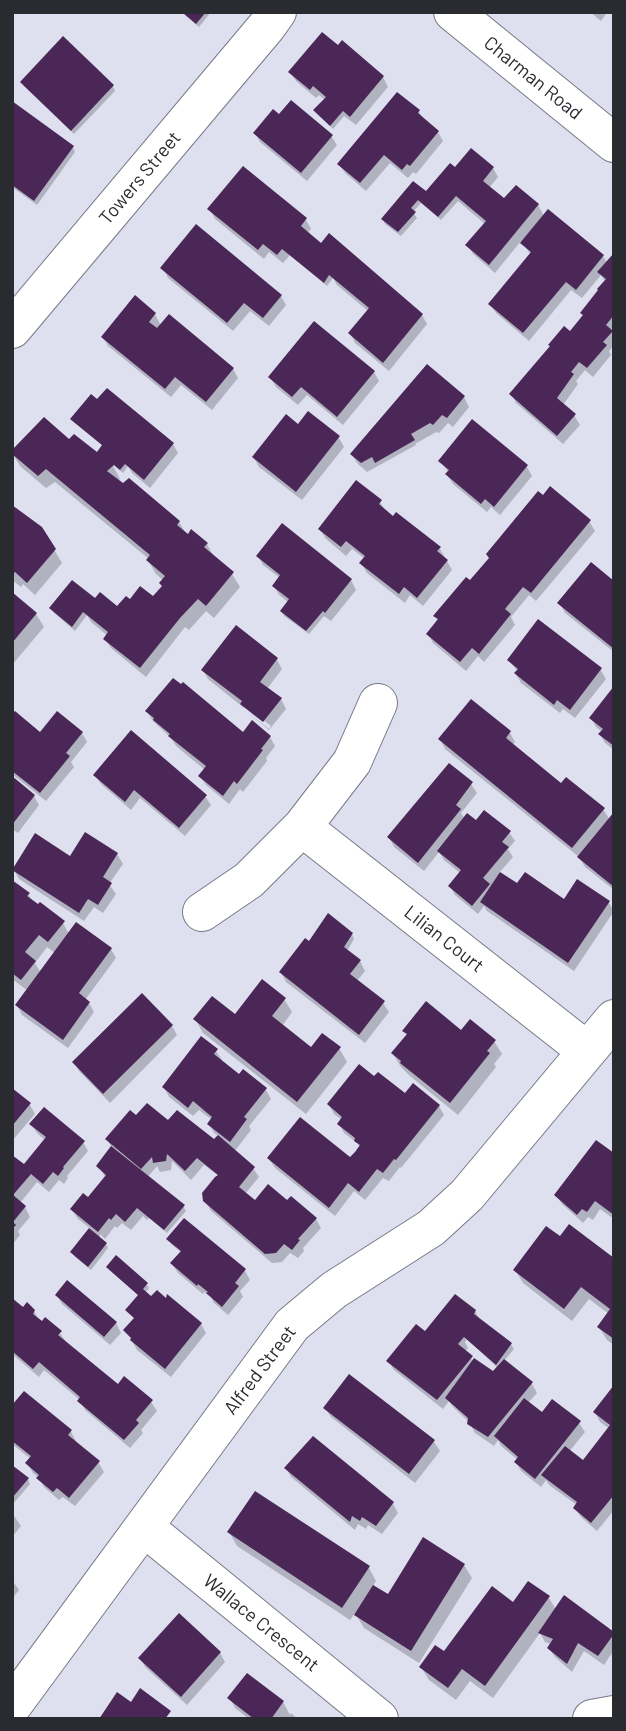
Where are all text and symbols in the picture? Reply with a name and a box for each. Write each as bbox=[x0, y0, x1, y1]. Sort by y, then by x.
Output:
street label: Charman Road bbox=[479, 31, 587, 125]
street label: Towers Street bbox=[94, 127, 186, 229]
street label: Lilian Court bbox=[400, 901, 488, 977]
street label: Alfred Street bbox=[219, 1321, 301, 1419]
street label: Wallace Crescent bbox=[199, 1569, 323, 1677]

